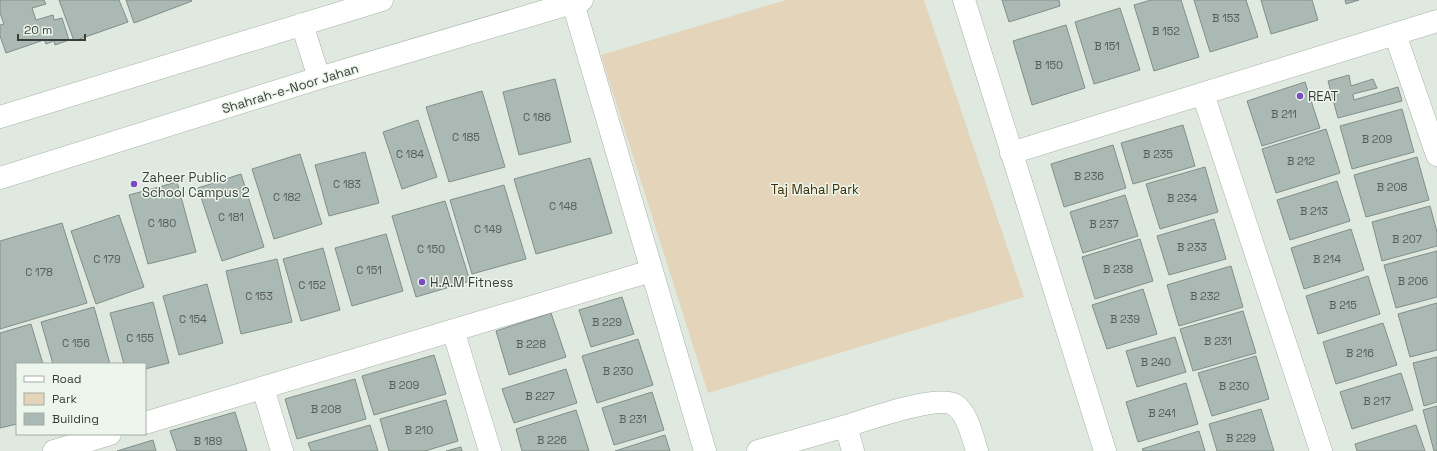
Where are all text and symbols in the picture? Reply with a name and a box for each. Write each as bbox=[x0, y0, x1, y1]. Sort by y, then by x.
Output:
house number: B 153 bbox=[1212, 11, 1240, 25]
scale bar bbox=[18, 16, 85, 42]
text: 20 m bbox=[24, 22, 52, 38]
house number: B 152 bbox=[1152, 24, 1180, 38]
house number: B 151 bbox=[1094, 39, 1120, 53]
house number: B 150 bbox=[1035, 58, 1063, 72]
street label: Shahrah-e-Noor Jahan bbox=[220, 60, 361, 117]
place label: REAT bbox=[1308, 88, 1339, 105]
marker: REAT bbox=[1295, 91, 1305, 101]
house number: B 211 bbox=[1271, 107, 1297, 121]
house number: C 186 bbox=[523, 110, 551, 124]
house number: C 185 bbox=[452, 130, 480, 144]
house number: B 209 bbox=[1362, 132, 1393, 146]
house number: C 184 bbox=[396, 147, 424, 161]
house number: B 235 bbox=[1143, 147, 1173, 161]
house number: B 212 bbox=[1287, 154, 1315, 168]
place label: Zaheer Public School Campus 2 bbox=[142, 169, 250, 201]
house number: B 236 bbox=[1074, 169, 1104, 183]
house number: C 183 bbox=[333, 177, 361, 191]
marker: Zaheer Public School Campus 2 bbox=[129, 179, 139, 189]
house number: B 208 bbox=[1377, 180, 1407, 194]
park label: Taj Mahal Park bbox=[771, 181, 859, 198]
house number: C 182 bbox=[273, 190, 301, 204]
house number: B 234 bbox=[1167, 191, 1197, 205]
house number: C 148 bbox=[549, 199, 577, 213]
house number: B 213 bbox=[1300, 204, 1328, 218]
house number: C 181 bbox=[218, 210, 244, 224]
house number: C 180 bbox=[148, 216, 176, 230]
house number: B 237 bbox=[1089, 217, 1119, 231]
house number: C 149 bbox=[474, 222, 502, 236]
house number: B 207 bbox=[1392, 232, 1422, 246]
house number: B 233 bbox=[1177, 240, 1207, 254]
house number: C 150 bbox=[417, 242, 445, 256]
house number: C 179 bbox=[93, 252, 121, 266]
house number: B 214 bbox=[1313, 252, 1341, 266]
house number: B 238 bbox=[1103, 262, 1133, 276]
house number: C 151 bbox=[356, 263, 382, 277]
house number: C 178 bbox=[25, 265, 53, 279]
place label: H.A.M Fitness bbox=[430, 274, 514, 291]
house number: B 206 bbox=[1398, 274, 1429, 288]
marker: H.A.M Fitness bbox=[417, 277, 427, 287]
house number: C 152 bbox=[298, 278, 326, 292]
house number: C 153 bbox=[245, 289, 273, 303]
house number: B 232 bbox=[1190, 289, 1220, 303]
house number: B 215 bbox=[1329, 298, 1357, 312]
house number: C 154 bbox=[179, 312, 207, 326]
house number: B 239 bbox=[1110, 312, 1140, 326]
house number: B 229 bbox=[592, 315, 622, 329]
house number: C 155 bbox=[126, 331, 154, 345]
house number: B 231 bbox=[1204, 334, 1232, 348]
house number: C 156 bbox=[62, 336, 90, 350]
house number: B 228 bbox=[516, 337, 546, 351]
house number: B 216 bbox=[1346, 346, 1374, 360]
house number: B 240 bbox=[1141, 355, 1171, 369]
legend bbox=[16, 363, 146, 435]
house number: B 230 bbox=[603, 364, 633, 378]
text: Road bbox=[52, 371, 81, 387]
house number: B 209 bbox=[389, 378, 420, 392]
house number: B 230 bbox=[1219, 379, 1249, 393]
house number: B 227 bbox=[525, 389, 555, 403]
text: Park bbox=[52, 391, 77, 407]
house number: B 217 bbox=[1363, 394, 1391, 408]
house number: B 208 bbox=[311, 402, 341, 416]
house number: B 241 bbox=[1148, 406, 1176, 420]
text: Building bbox=[52, 411, 99, 427]
house number: B 231 bbox=[619, 412, 647, 426]
house number: B 210 bbox=[405, 423, 433, 437]
house number: B 229 bbox=[1226, 431, 1256, 445]
house number: B 226 bbox=[537, 433, 567, 447]
house number: B 189 bbox=[194, 434, 222, 448]

